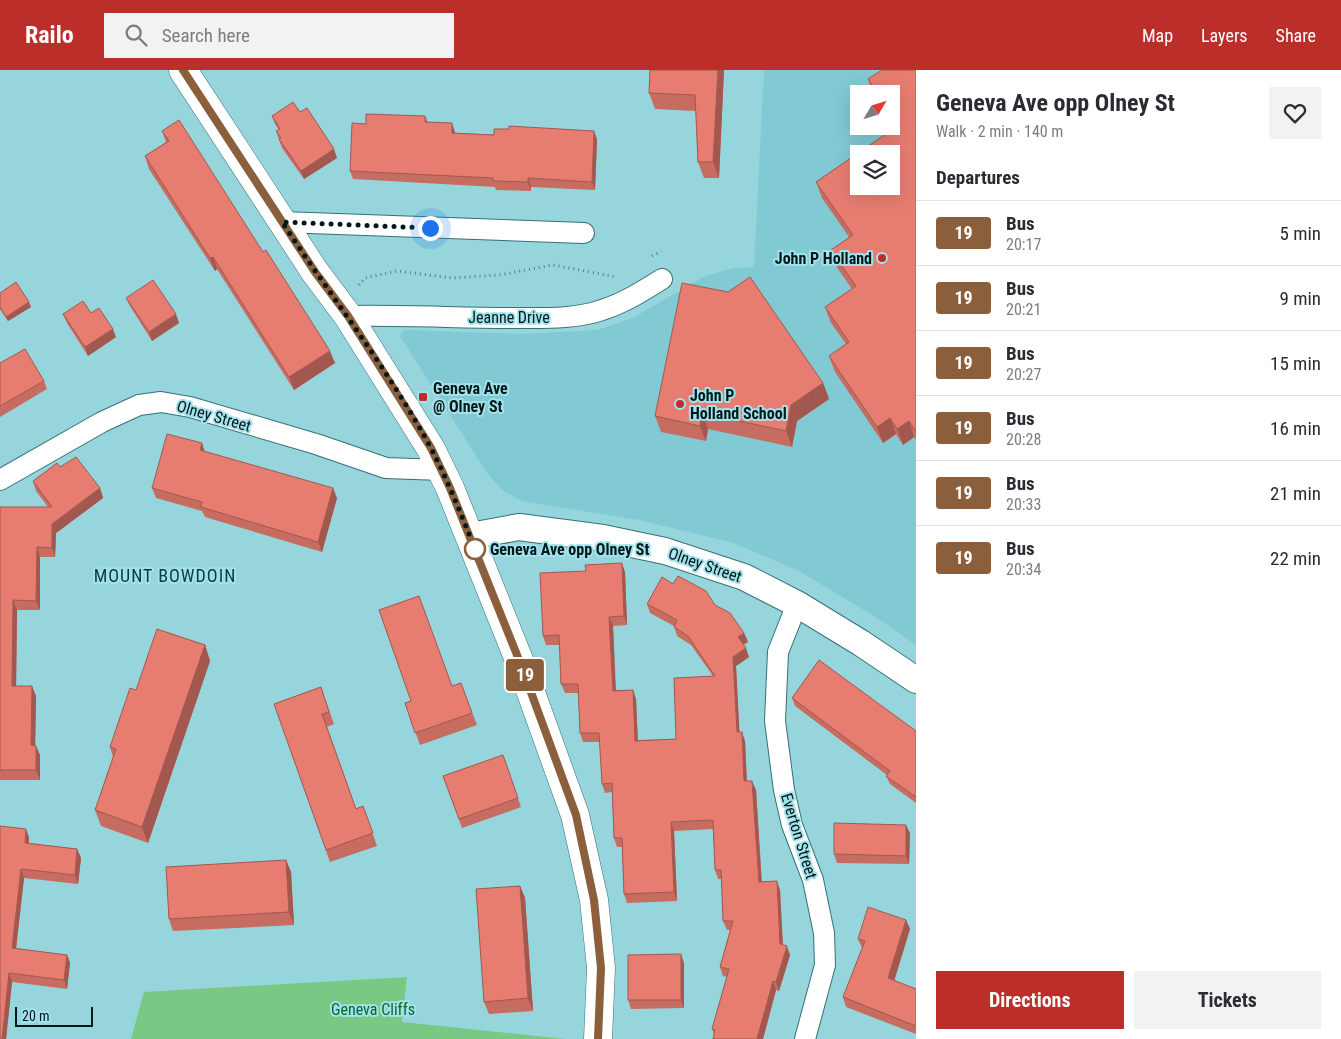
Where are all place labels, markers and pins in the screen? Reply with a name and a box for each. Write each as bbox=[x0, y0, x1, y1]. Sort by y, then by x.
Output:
place label: John P Holland bbox=[775, 249, 872, 268]
marker: John P Holland bbox=[876, 252, 888, 264]
place label: Geneva Ave @ Olney St bbox=[433, 379, 508, 416]
place label: John P Holland School bbox=[690, 386, 787, 423]
marker: Geneva Ave @ Olney St bbox=[417, 391, 429, 403]
marker: John P Holland School bbox=[674, 398, 686, 410]
marker: Geneva Ave opp Olney St bbox=[464, 538, 486, 560]
place label: Geneva Ave opp Olney St bbox=[490, 540, 649, 559]

